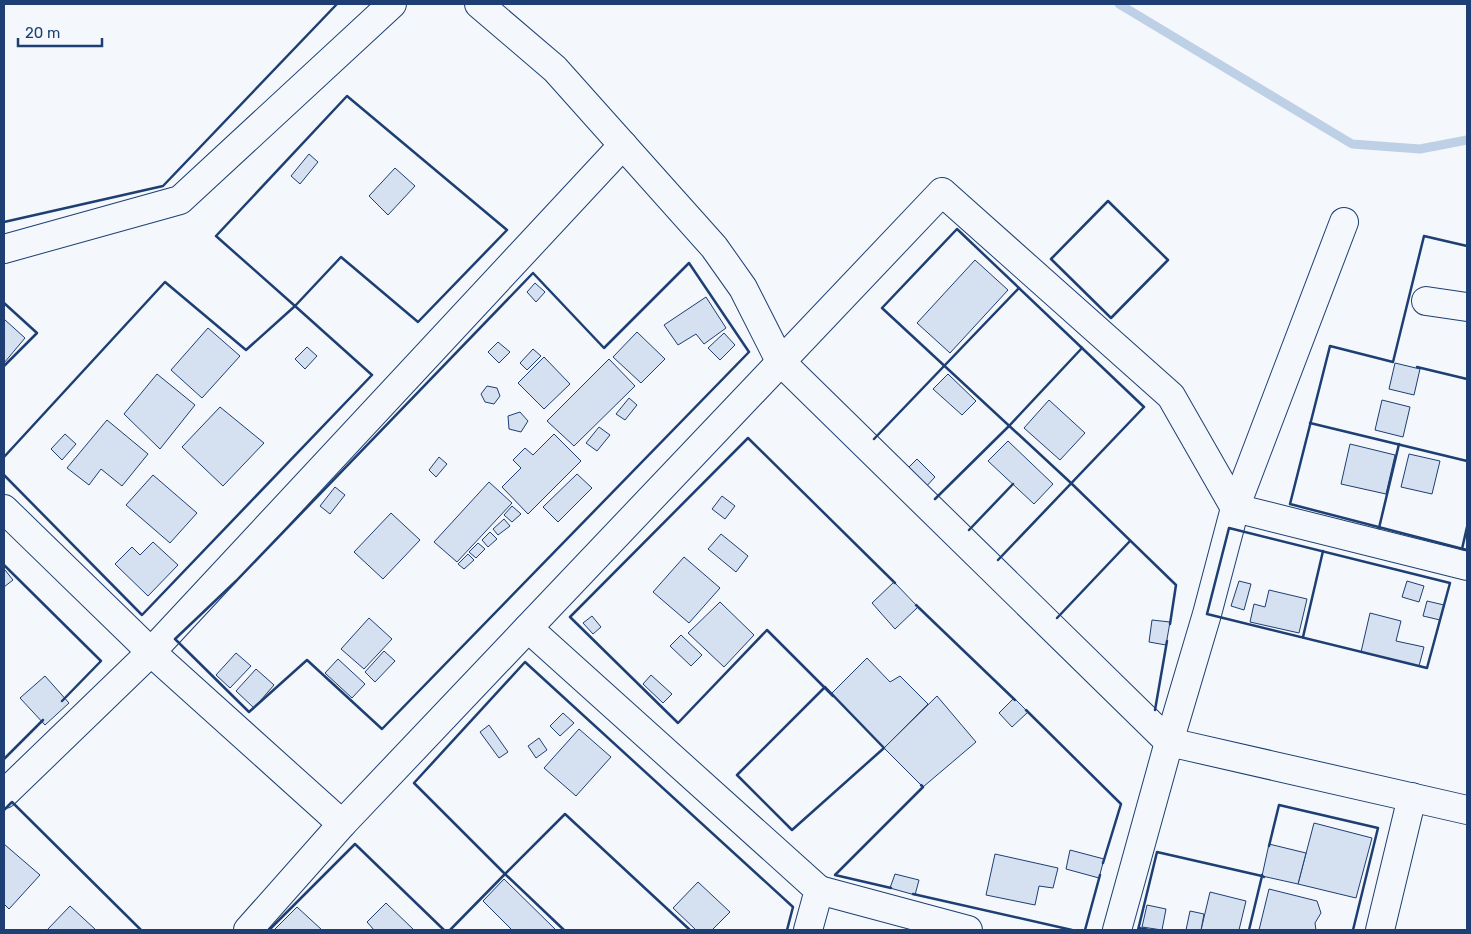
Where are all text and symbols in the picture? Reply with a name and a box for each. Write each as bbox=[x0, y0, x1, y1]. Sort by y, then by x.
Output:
scale bar bbox=[18, 15, 101, 47]
text: 20 m bbox=[25, 24, 60, 42]

